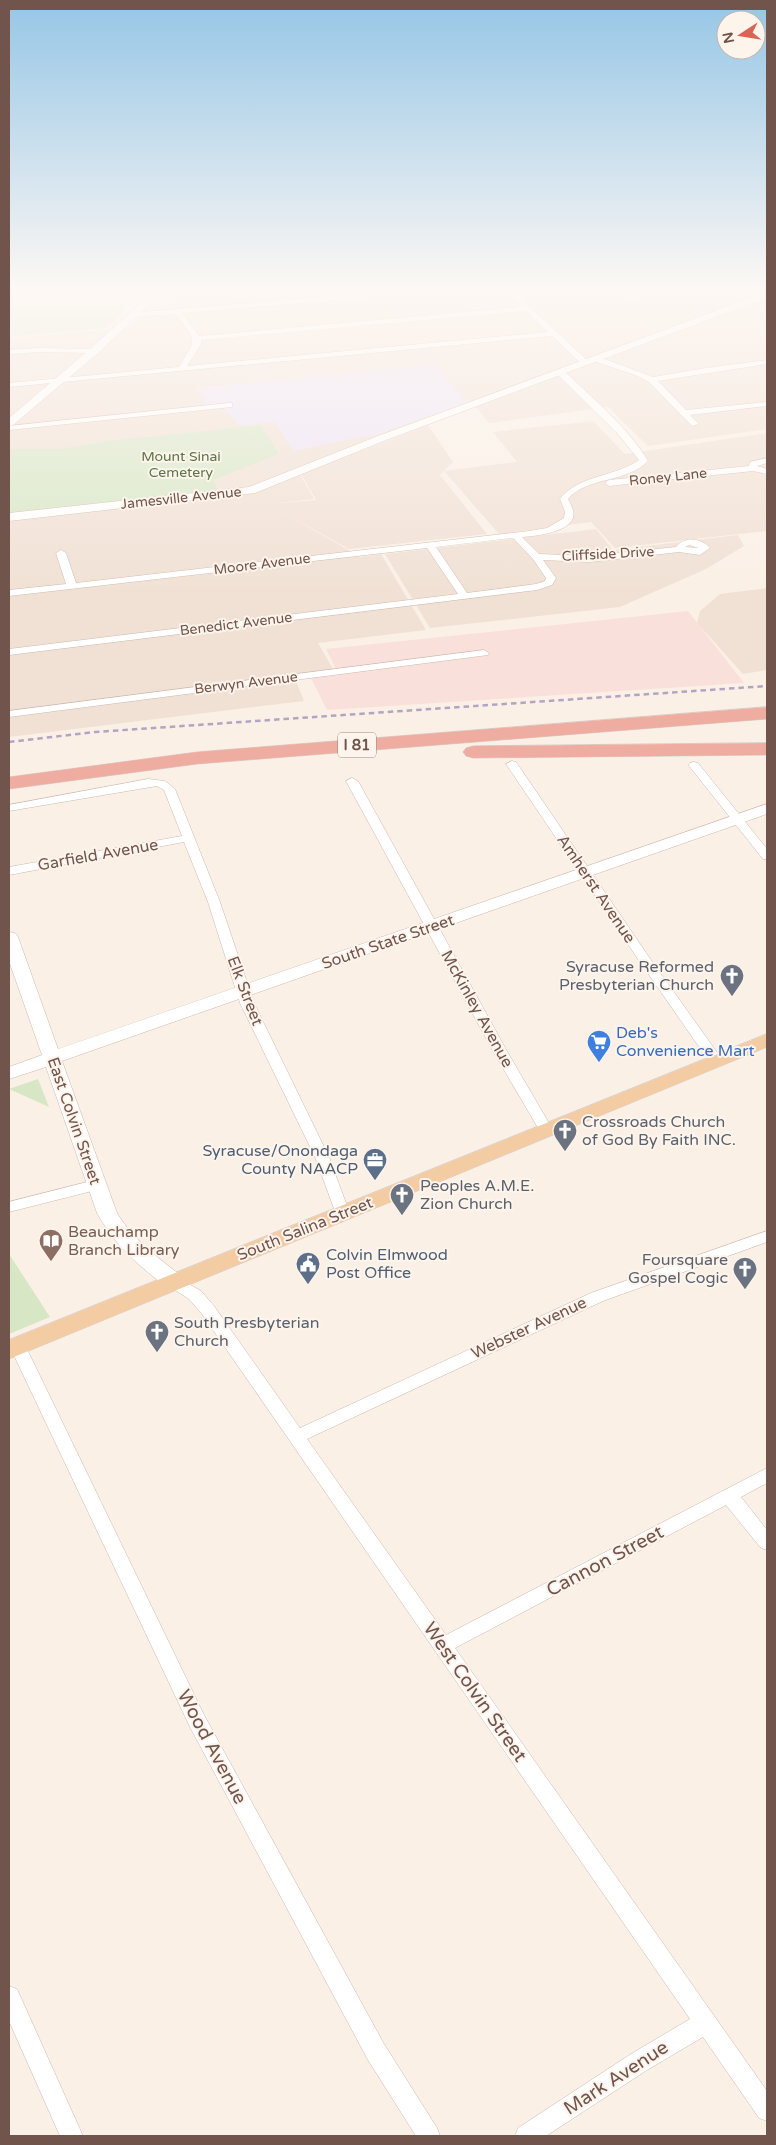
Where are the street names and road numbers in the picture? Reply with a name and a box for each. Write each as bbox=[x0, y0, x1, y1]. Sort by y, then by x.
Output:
street label: Roney Lane bbox=[628, 464, 708, 490]
street label: Jamesville Avenue bbox=[120, 483, 242, 513]
street label: Cliffside Drive bbox=[561, 543, 655, 565]
street label: Moore Avenue bbox=[213, 550, 311, 578]
street label: Benedict Avenue bbox=[179, 609, 293, 639]
street label: Berwyn Avenue bbox=[193, 668, 299, 698]
road number: I 81 bbox=[338, 732, 376, 758]
street label: Amherst Avenue bbox=[552, 831, 640, 947]
street label: Garfield Avenue bbox=[36, 835, 160, 875]
street label: South State Street bbox=[319, 910, 457, 974]
street label: McKinley Avenue bbox=[436, 947, 518, 1071]
street label: Elk Street bbox=[223, 953, 267, 1029]
street label: East Colvin Street bbox=[43, 1055, 105, 1187]
street label: South Salina Street bbox=[234, 1193, 376, 1265]
street label: Webster Avenue bbox=[468, 1293, 590, 1363]
street label: Cannon Street bbox=[543, 1521, 667, 1601]
street label: West Colvin Street bbox=[419, 1618, 531, 1766]
street label: Wood Avenue bbox=[173, 1686, 251, 1808]
street label: Mark Avenue bbox=[560, 2036, 672, 2120]

